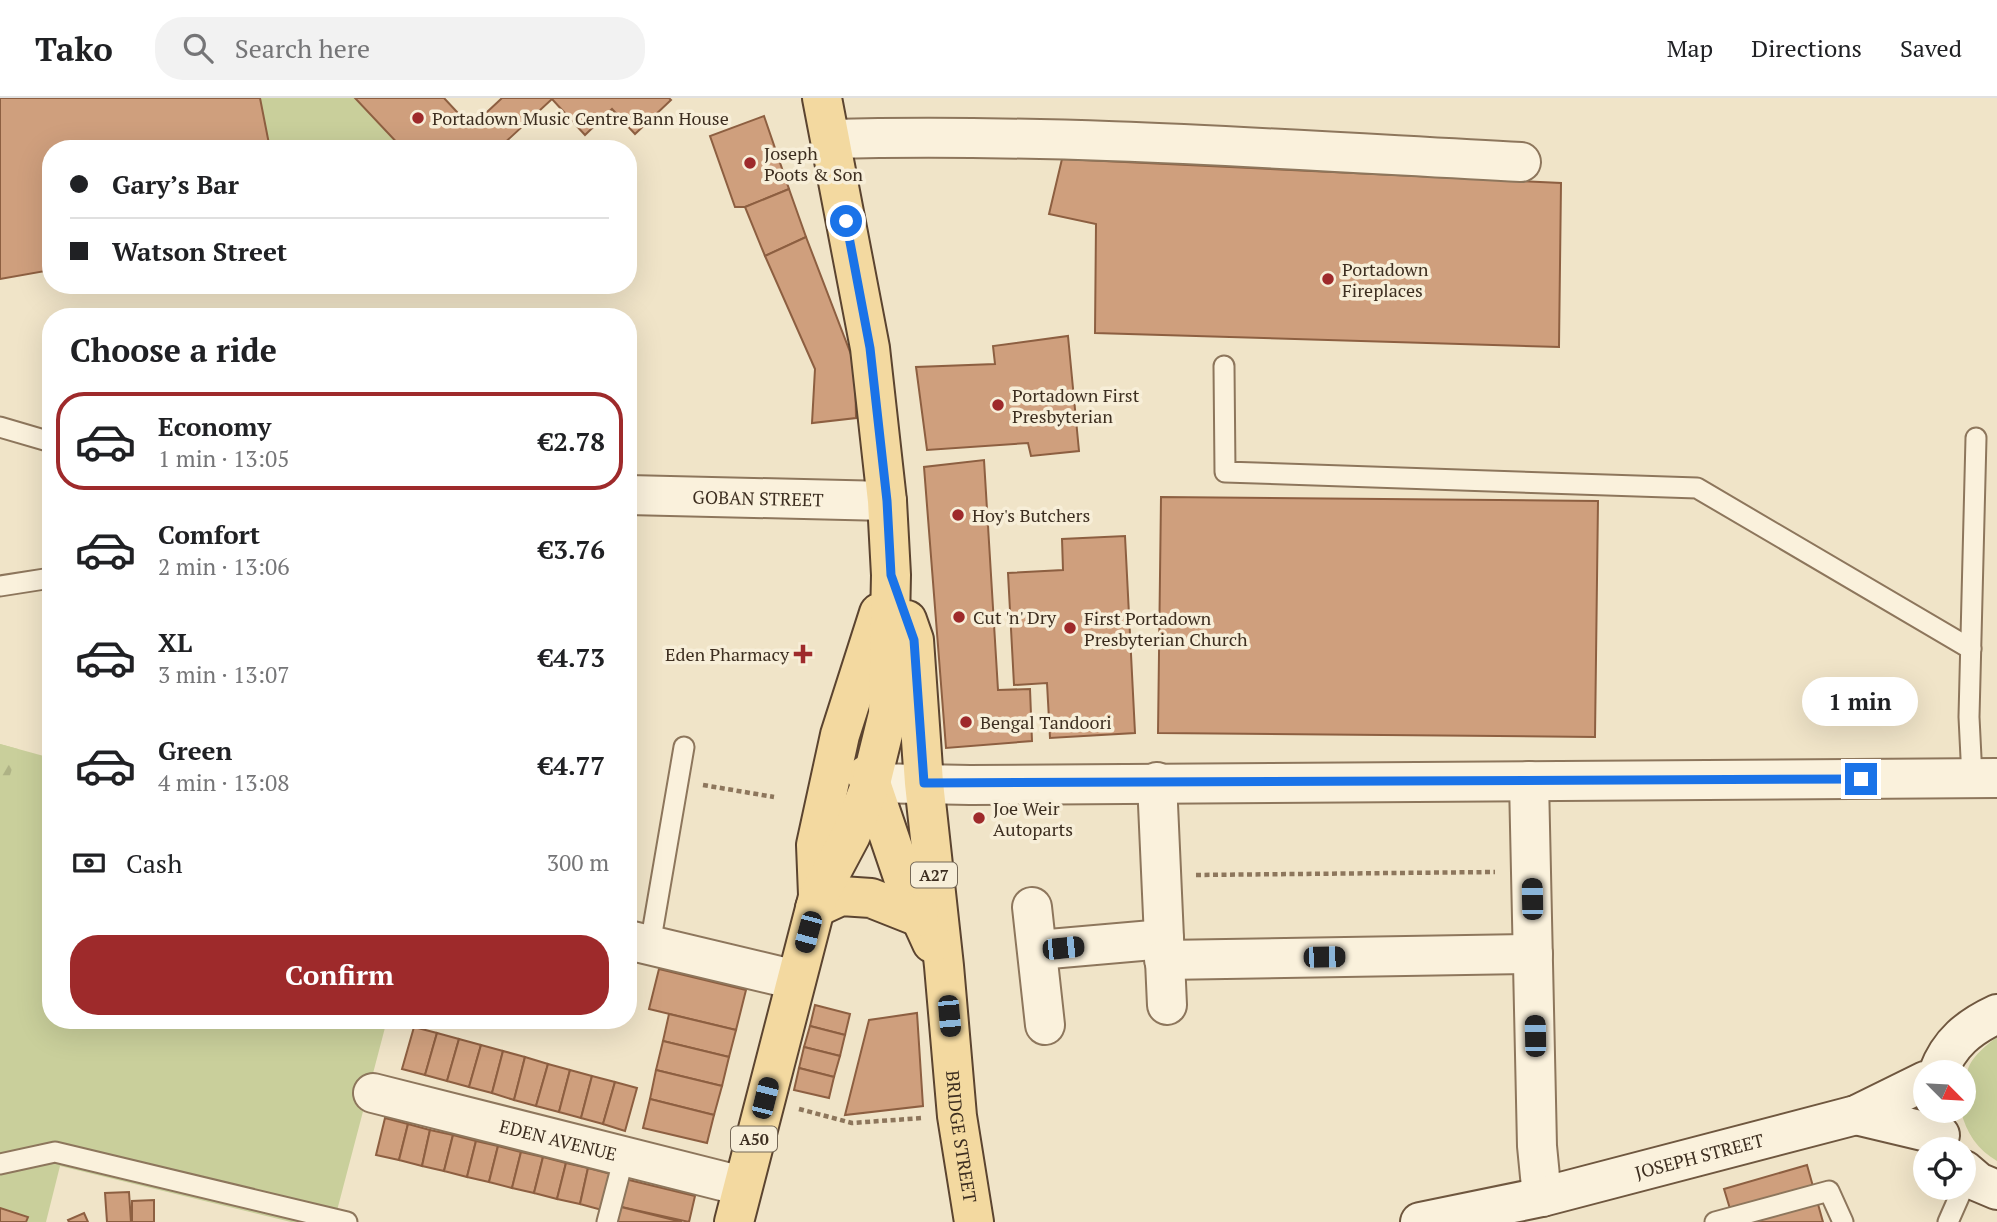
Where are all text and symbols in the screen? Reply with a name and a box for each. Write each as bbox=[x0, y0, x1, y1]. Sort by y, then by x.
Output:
search box bbox=[155, 17, 645, 80]
text: Tako bbox=[35, 27, 113, 70]
icon: search bbox=[179, 29, 217, 67]
text: Search here bbox=[235, 31, 370, 65]
text: Map bbox=[1667, 32, 1713, 64]
text: Directions bbox=[1751, 32, 1862, 64]
text: Saved bbox=[1900, 32, 1962, 64]
place label: Portadown Music Centre Bann House bbox=[432, 106, 729, 130]
marker: Portadown Music Centre Bann House bbox=[410, 110, 426, 126]
place label: Joseph Poots & Son bbox=[764, 141, 863, 186]
marker: Joseph Poots & Son bbox=[742, 155, 758, 171]
text: Gary’s Bar bbox=[112, 167, 239, 201]
route start bbox=[830, 205, 862, 237]
text: Watson Street bbox=[112, 234, 287, 268]
place label: Portadown Fireplaces bbox=[1342, 257, 1429, 302]
marker: Portadown Fireplaces bbox=[1320, 271, 1336, 287]
text: Choose a ride bbox=[70, 329, 277, 371]
place label: Portadown First Presbyterian bbox=[1012, 383, 1140, 428]
marker: Portadown First Presbyterian bbox=[990, 397, 1006, 413]
text: Economy bbox=[158, 409, 271, 443]
icon: car bbox=[74, 410, 137, 473]
text: €2.78 bbox=[539, 424, 605, 458]
text: 1 min · 13:05 bbox=[158, 443, 290, 474]
street label: GOBAN STREET bbox=[692, 484, 824, 512]
place label: Hoy's Butchers bbox=[972, 503, 1090, 527]
marker: Hoy's Butchers bbox=[950, 507, 966, 523]
text: Comfort bbox=[158, 517, 260, 551]
icon: car bbox=[74, 518, 137, 581]
text: €3.76 bbox=[539, 532, 605, 566]
text: 2 min · 13:06 bbox=[158, 551, 290, 582]
place label: Cut 'n' Dry bbox=[973, 605, 1057, 629]
place label: First Portadown Presbyterian Church bbox=[1084, 606, 1248, 651]
marker: Cut 'n' Dry bbox=[951, 609, 967, 625]
marker: First Portadown Presbyterian Church bbox=[1062, 620, 1078, 636]
text: XL bbox=[158, 625, 192, 659]
icon: car bbox=[74, 626, 137, 689]
text: €4.73 bbox=[539, 640, 605, 674]
place label: Eden Pharmacy bbox=[665, 642, 790, 666]
marker: Eden Pharmacy bbox=[795, 646, 811, 662]
text: 3 min · 13:07 bbox=[158, 659, 290, 690]
callout: 1 min bbox=[1803, 678, 1919, 726]
text: 1 min bbox=[1829, 686, 1891, 717]
place label: Bengal Tandoori bbox=[980, 710, 1112, 734]
marker: Bengal Tandoori bbox=[958, 714, 974, 730]
text: Green bbox=[158, 733, 232, 767]
icon: car bbox=[74, 734, 137, 797]
text: €4.77 bbox=[539, 748, 605, 782]
route end bbox=[1845, 763, 1877, 795]
text: 4 min · 13:08 bbox=[158, 767, 290, 798]
place label: Joe Weir Autoparts bbox=[993, 796, 1073, 841]
marker: Joe Weir Autoparts bbox=[971, 810, 987, 826]
icon: cash bbox=[70, 844, 108, 882]
text: Cash bbox=[126, 846, 182, 880]
text: 300 m bbox=[547, 847, 609, 878]
road number: A27 bbox=[911, 862, 957, 888]
car bbox=[1522, 878, 1543, 920]
car bbox=[793, 909, 824, 955]
button: Confirm bbox=[70, 935, 609, 1015]
car bbox=[1042, 935, 1085, 961]
car bbox=[1303, 946, 1346, 968]
car bbox=[937, 994, 962, 1038]
car bbox=[1525, 1015, 1546, 1057]
north arrow bbox=[1913, 1060, 1976, 1124]
map controls bbox=[1913, 1060, 1976, 1200]
street label: BRIDGE STREET bbox=[941, 1069, 983, 1204]
car bbox=[750, 1075, 781, 1121]
street label: EDEN AVENUE bbox=[497, 1113, 619, 1166]
road number: A50 bbox=[731, 1126, 777, 1152]
street label: JOSEPH STREET bbox=[1632, 1128, 1766, 1184]
button: locate bbox=[1913, 1137, 1976, 1200]

